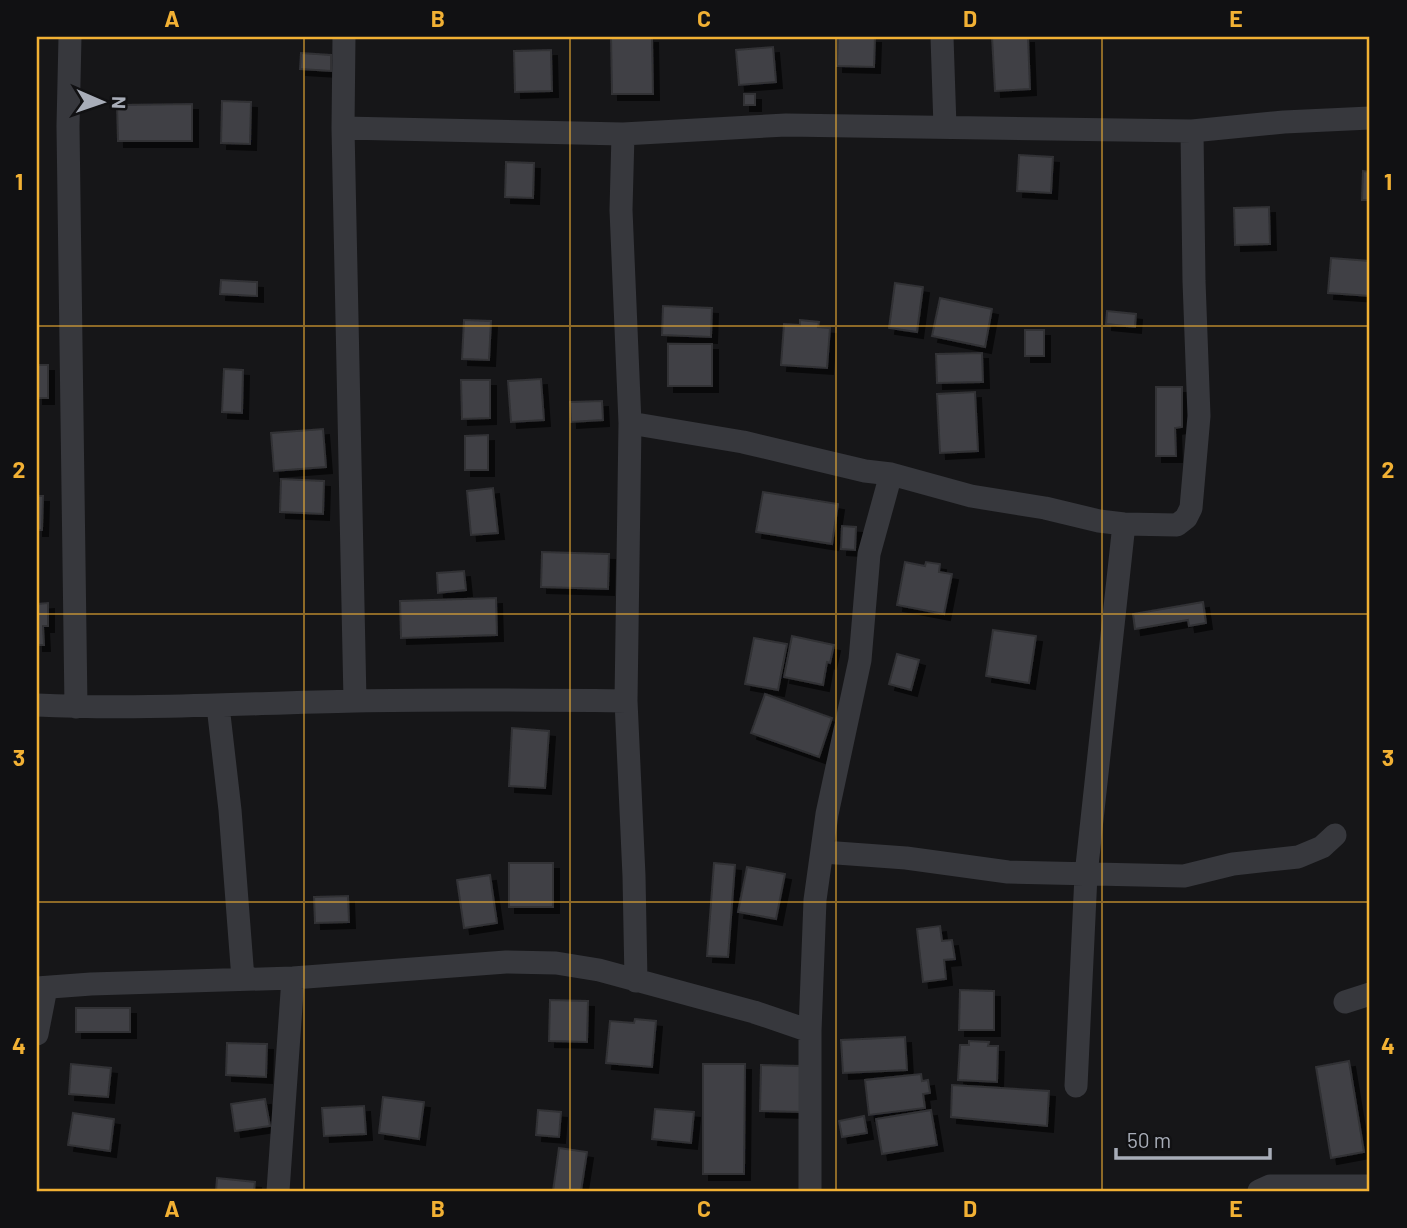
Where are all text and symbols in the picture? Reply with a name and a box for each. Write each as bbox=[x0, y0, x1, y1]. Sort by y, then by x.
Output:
text: A bbox=[164, 4, 180, 32]
text: B bbox=[431, 4, 445, 32]
text: C bbox=[697, 4, 711, 32]
text: D bbox=[963, 4, 977, 32]
text: E bbox=[1229, 4, 1243, 32]
north arrow bbox=[66, 66, 136, 136]
text: N bbox=[108, 96, 131, 109]
text: 1 bbox=[15, 167, 23, 195]
text: 1 bbox=[1384, 167, 1392, 195]
text: 2 bbox=[13, 455, 25, 483]
text: 2 bbox=[1382, 455, 1394, 483]
text: 3 bbox=[13, 743, 25, 771]
text: 3 bbox=[1382, 743, 1394, 771]
text: 4 bbox=[12, 1031, 26, 1059]
text: 4 bbox=[1381, 1031, 1395, 1059]
scale bar bbox=[1116, 1116, 1270, 1160]
text: 50 m bbox=[1127, 1127, 1171, 1152]
text: A bbox=[164, 1194, 180, 1222]
text: B bbox=[431, 1194, 445, 1222]
text: C bbox=[697, 1194, 711, 1222]
text: D bbox=[963, 1194, 977, 1222]
text: E bbox=[1229, 1194, 1243, 1222]

